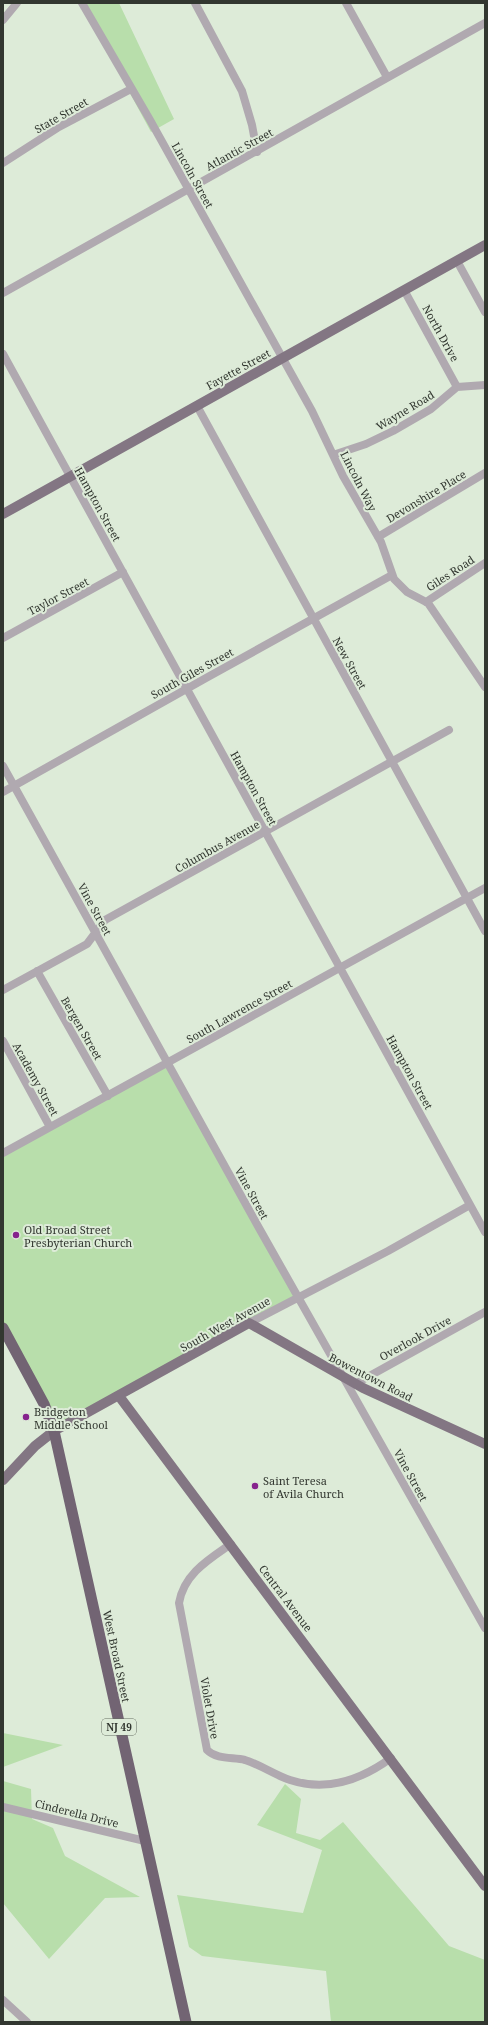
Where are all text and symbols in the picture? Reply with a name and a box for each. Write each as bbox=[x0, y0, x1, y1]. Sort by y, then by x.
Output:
street label: State Street bbox=[32, 94, 91, 136]
street label: Atlantic Street bbox=[203, 124, 275, 174]
street label: Lincoln Street bbox=[169, 139, 217, 211]
street label: North Drive bbox=[419, 302, 463, 364]
street label: Fayette Street bbox=[203, 345, 273, 393]
street label: Wayne Road bbox=[373, 387, 437, 433]
street label: Lincoln Way bbox=[337, 448, 381, 514]
street label: Hampton Street bbox=[71, 464, 125, 544]
street label: Devonshire Place bbox=[383, 466, 469, 526]
street label: Giles Road bbox=[423, 552, 477, 594]
street label: Taylor Street bbox=[25, 574, 91, 618]
street label: New Street bbox=[330, 634, 371, 692]
street label: South Giles Street bbox=[148, 644, 236, 702]
street label: Hampton Street bbox=[227, 748, 281, 828]
street label: Columbus Avenue bbox=[172, 816, 262, 876]
street label: Vine Street bbox=[75, 880, 116, 938]
street label: South Lawrence Street bbox=[184, 976, 295, 1046]
street label: Bergen Street bbox=[58, 994, 106, 1062]
street label: Hampton Street bbox=[383, 1032, 437, 1112]
street label: Academy Street bbox=[10, 1040, 62, 1118]
street label: Vine Street bbox=[232, 1164, 273, 1222]
place label: Old Broad Street Presbyterian Church bbox=[24, 1222, 132, 1250]
marker: Old Broad Street Presbyterian Church bbox=[11, 1230, 21, 1240]
street label: South West Avenue bbox=[177, 1293, 273, 1355]
street label: Overlook Drive bbox=[376, 1312, 454, 1364]
street label: Bowentown Road bbox=[327, 1349, 416, 1405]
place label: Bridgeton Middle School bbox=[34, 1404, 109, 1432]
marker: Bridgeton Middle School bbox=[21, 1412, 31, 1422]
street label: Vine Street bbox=[391, 1446, 432, 1504]
place label: Saint Teresa of Avila Church bbox=[263, 1473, 344, 1501]
marker: Saint Teresa of Avila Church bbox=[250, 1481, 260, 1491]
street label: Central Avenue bbox=[256, 1561, 316, 1635]
street label: West Broad Street bbox=[100, 1609, 134, 1703]
street label: Violet Drive bbox=[197, 1676, 223, 1740]
road number: NJ 49 bbox=[102, 1719, 136, 1735]
street label: Cinderella Drive bbox=[34, 1795, 121, 1831]

